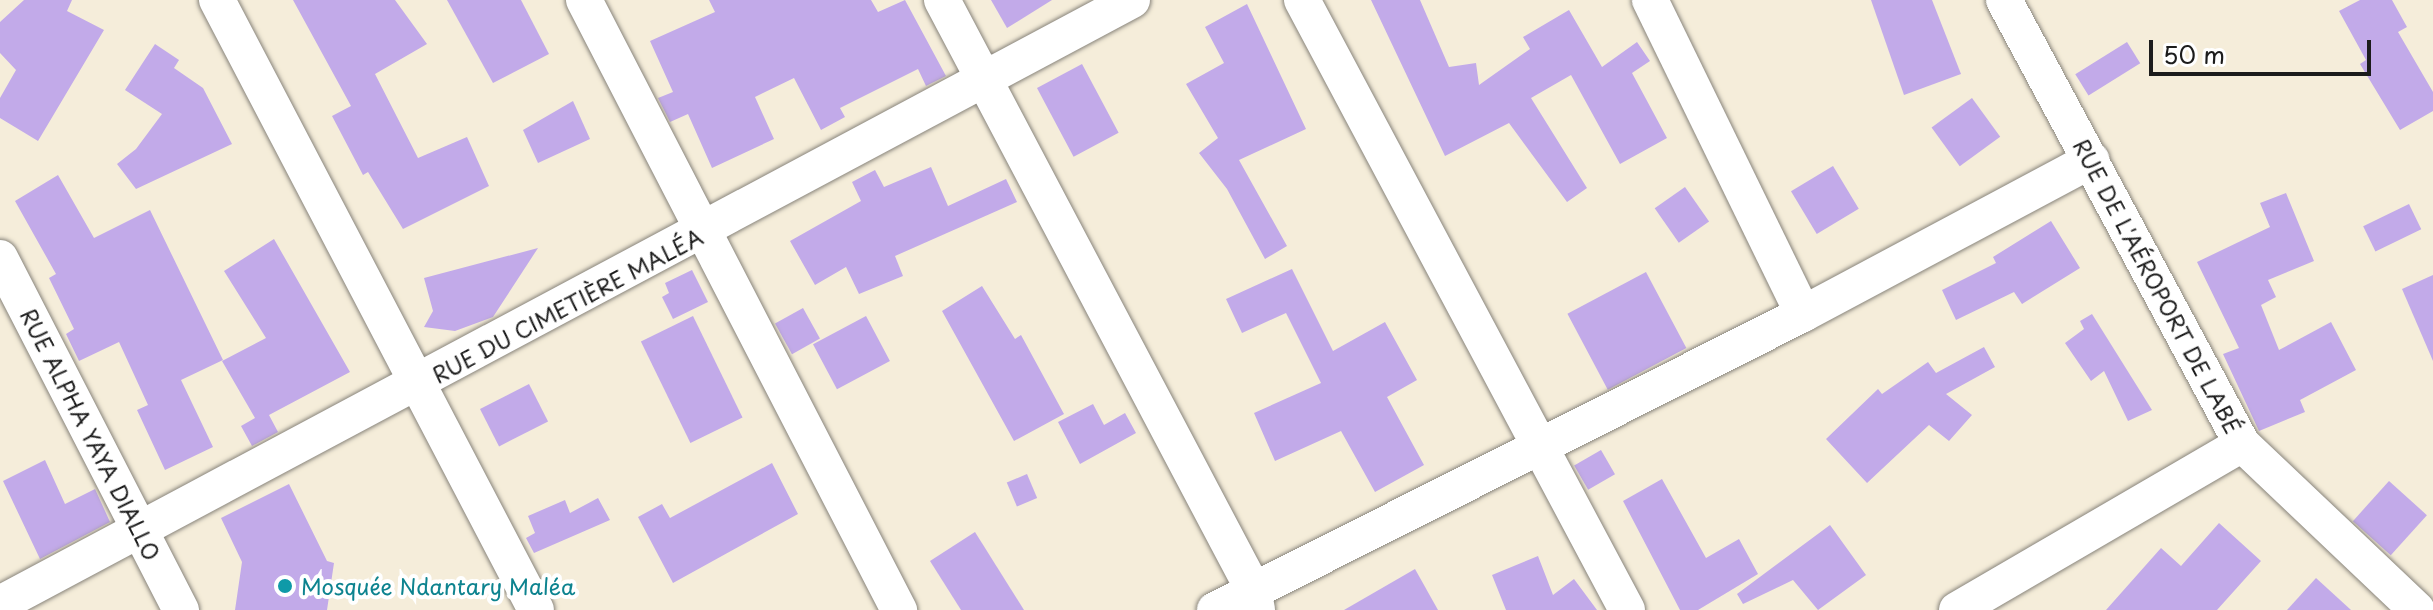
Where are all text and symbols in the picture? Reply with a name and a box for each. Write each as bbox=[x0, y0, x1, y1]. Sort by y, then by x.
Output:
scale bar bbox=[2153, 24, 2375, 74]
text: 50 m bbox=[2163, 36, 2225, 72]
street label: RUE DE L'AÉROPORT DE LABÉ bbox=[2068, 133, 2248, 439]
street label: RUE DU CIMETIÈRE MALÉA bbox=[425, 221, 709, 389]
street label: RUE ALPHA YAYA DIALLO bbox=[15, 302, 167, 566]
place label: Mosquée Ndantary Maléa bbox=[301, 573, 577, 599]
marker: Mosquée Ndantary Maléa bbox=[276, 577, 294, 595]

